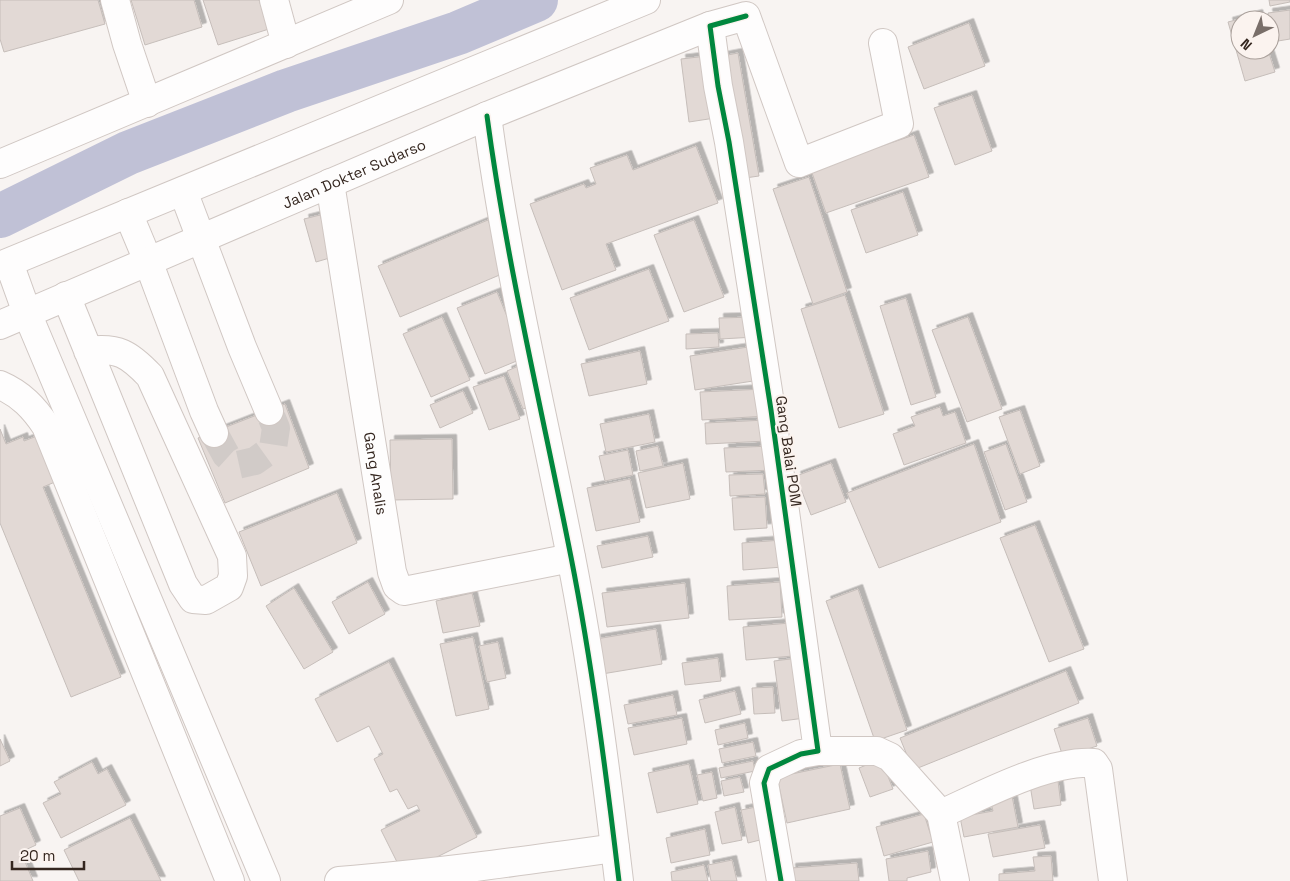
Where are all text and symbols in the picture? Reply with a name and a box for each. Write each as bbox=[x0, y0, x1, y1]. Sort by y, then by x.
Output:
north arrow bbox=[1230, 10, 1280, 60]
text: N bbox=[1237, 35, 1256, 54]
street label: Jalan Dokter Sudarso bbox=[279, 134, 428, 212]
street label: Gang Balai POM bbox=[772, 394, 806, 508]
street label: Gang Analis bbox=[360, 431, 392, 516]
scale bar bbox=[12, 838, 85, 870]
text: 20 m bbox=[20, 846, 55, 865]

